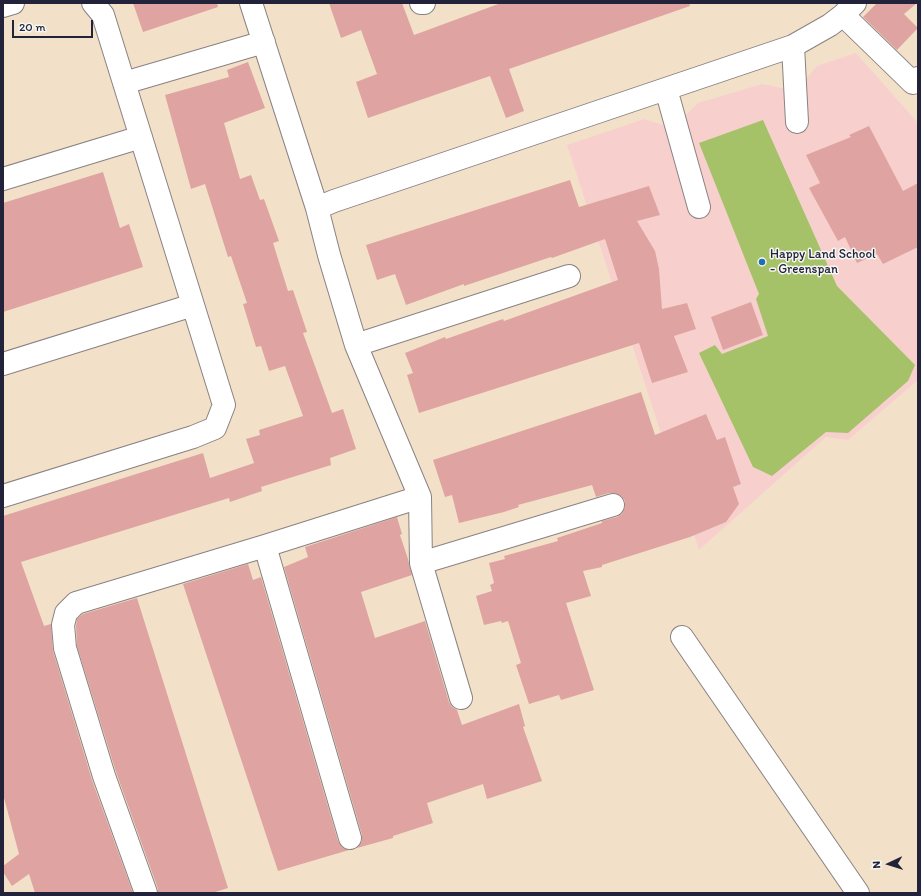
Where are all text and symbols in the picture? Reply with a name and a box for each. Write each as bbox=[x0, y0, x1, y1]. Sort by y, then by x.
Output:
scale bar bbox=[14, 12, 95, 38]
text: 20 m bbox=[19, 20, 46, 34]
place label: Happy Land School - Greenspan bbox=[770, 247, 876, 278]
marker: Happy Land School - Greenspan bbox=[757, 257, 767, 267]
north arrow bbox=[869, 844, 909, 884]
text: N bbox=[870, 861, 883, 869]

